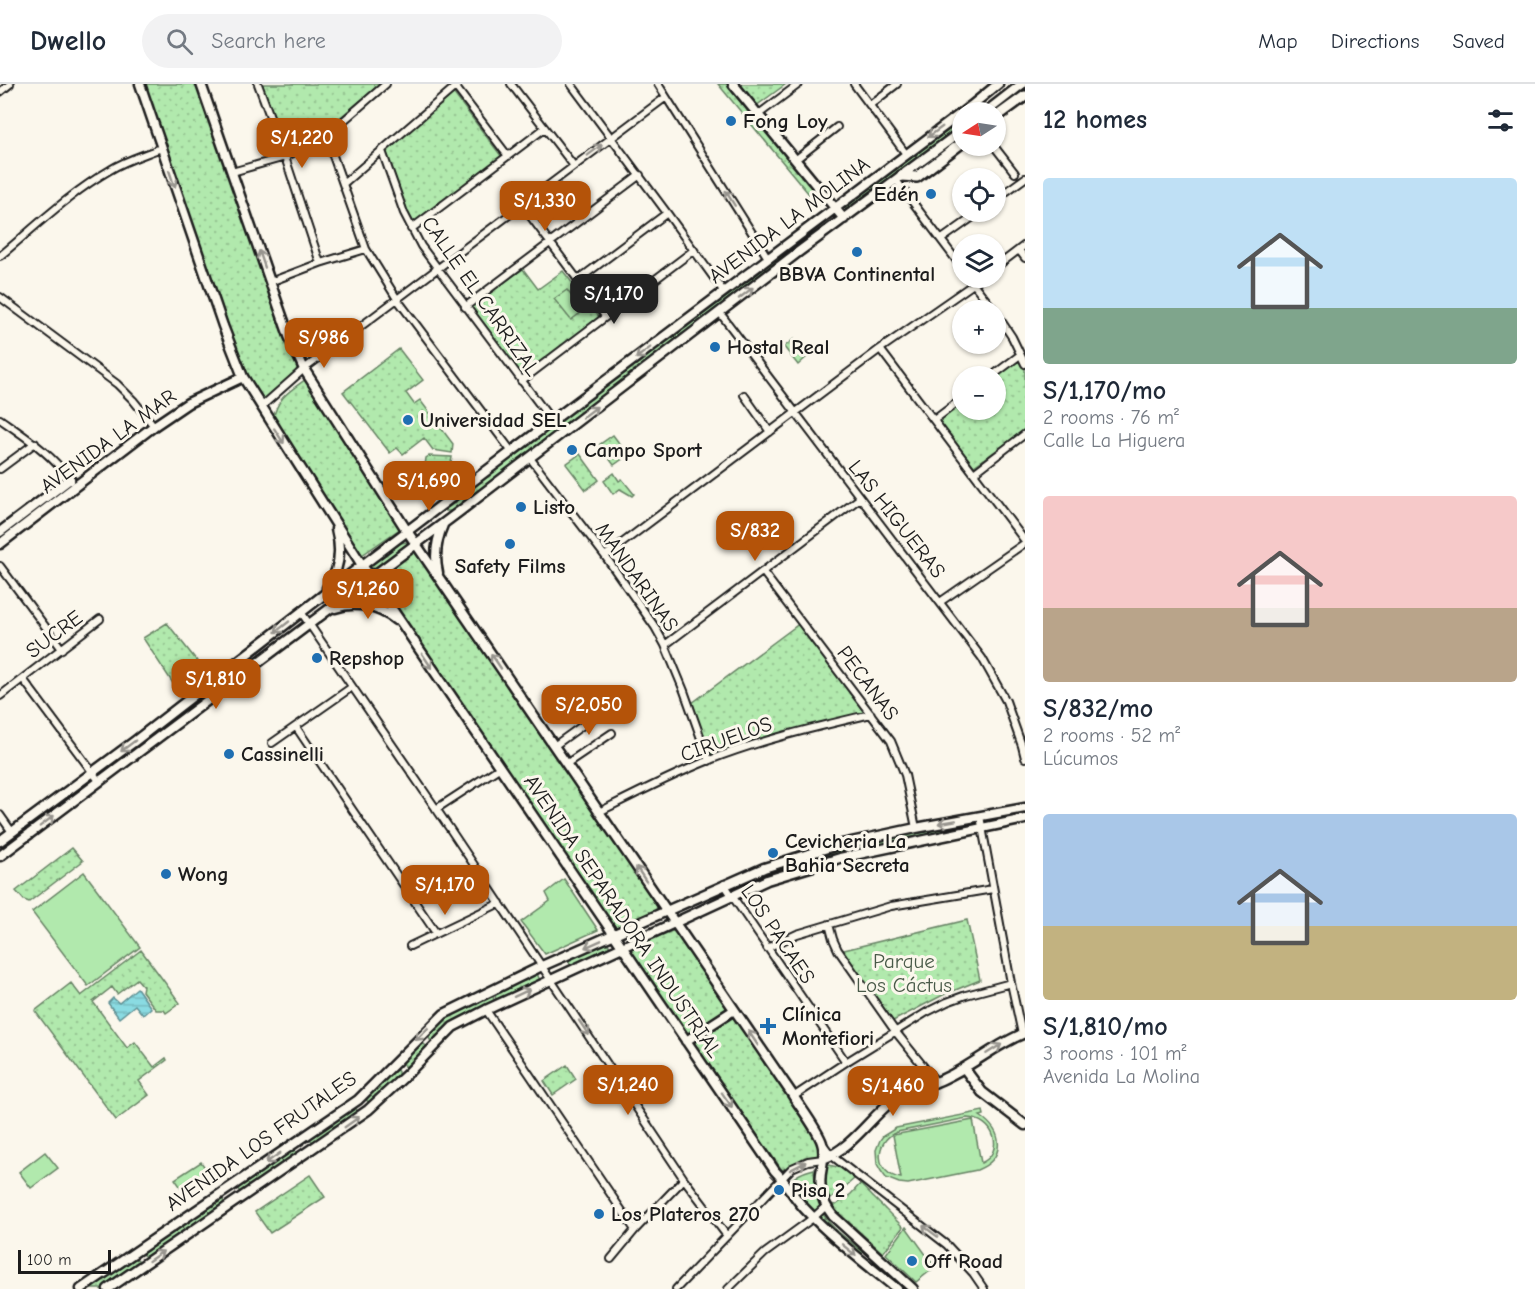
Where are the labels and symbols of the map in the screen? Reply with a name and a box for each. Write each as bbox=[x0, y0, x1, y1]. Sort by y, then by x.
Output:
north arrow bbox=[952, 102, 1006, 156]
place label: Fong Loy bbox=[743, 109, 828, 133]
marker: Fong Loy bbox=[724, 114, 738, 128]
pin: S/1,220 bbox=[247, 118, 357, 169]
one-way arrow bbox=[927, 126, 943, 139]
one-way arrow bbox=[587, 144, 603, 157]
street label: AVENIDA LA MOLINA bbox=[704, 152, 874, 288]
one-way arrow bbox=[167, 169, 178, 188]
pin: S/1,330 bbox=[490, 181, 600, 232]
place label: Edén bbox=[874, 182, 919, 206]
marker: Edén bbox=[924, 187, 938, 201]
one-way arrow bbox=[723, 190, 735, 207]
street label: CALLE EL CARRIZAL bbox=[417, 212, 545, 381]
marker: BBVA Continental bbox=[850, 245, 864, 259]
one-way arrow bbox=[255, 250, 266, 269]
place label: BBVA Continental bbox=[779, 262, 935, 286]
pin: S/1,170 bbox=[559, 274, 669, 325]
one-way arrow bbox=[737, 287, 753, 300]
pin: S/986 bbox=[282, 318, 366, 369]
place label: Hostal Real bbox=[727, 335, 829, 359]
marker: Hostal Real bbox=[708, 340, 722, 354]
one-way arrow bbox=[636, 346, 652, 359]
street label: AVENIDA LA MAR bbox=[36, 384, 180, 498]
one-way arrow bbox=[582, 405, 598, 418]
place label: Universidad SEL bbox=[420, 408, 567, 432]
marker: Universidad SEL bbox=[401, 413, 415, 427]
one-way arrow bbox=[272, 427, 285, 444]
place label: Campo Sport bbox=[584, 438, 703, 462]
marker: Campo Sport bbox=[565, 443, 579, 457]
street label: LAS HIGUERAS bbox=[844, 455, 950, 583]
pin: S/1,690 bbox=[374, 461, 484, 512]
place label: Listo bbox=[533, 495, 575, 519]
marker: Listo bbox=[514, 500, 528, 514]
pin: S/832 bbox=[713, 511, 797, 562]
street label: MANDARINAS bbox=[591, 518, 683, 636]
marker: Safety Films bbox=[503, 537, 517, 551]
place label: Safety Films bbox=[455, 554, 565, 578]
pin: S/1,260 bbox=[313, 569, 423, 620]
street label: SUCRE bbox=[21, 605, 87, 663]
one-way arrow bbox=[275, 620, 291, 633]
street label: PECANAS bbox=[832, 641, 904, 725]
place label: Repshop bbox=[329, 646, 404, 670]
marker: Repshop bbox=[310, 651, 324, 665]
one-way arrow bbox=[422, 652, 434, 669]
one-way arrow bbox=[490, 653, 502, 669]
pin: S/1,810 bbox=[161, 659, 271, 710]
pin: S/2,050 bbox=[534, 685, 644, 736]
street label: CIRUELOS bbox=[677, 711, 775, 767]
one-way arrow bbox=[120, 739, 136, 752]
place label: Cassinelli bbox=[241, 742, 324, 766]
marker: Cassinelli bbox=[222, 747, 236, 761]
street label: AVENIDA SEPARADORA INDUSTRIAL bbox=[519, 770, 727, 1062]
one-way arrow bbox=[38, 814, 54, 827]
one-way arrow bbox=[937, 817, 957, 828]
place label: Cevicheria La Bahia Secreta bbox=[785, 829, 910, 877]
marker: Cevicheria La Bahia Secreta bbox=[766, 846, 780, 860]
place label: Wong bbox=[178, 862, 229, 886]
pin: S/1,170 bbox=[390, 865, 500, 916]
one-way arrow bbox=[635, 866, 647, 883]
marker: Wong bbox=[159, 867, 173, 881]
street label: LOS PACAES bbox=[736, 880, 820, 988]
one-way arrow bbox=[585, 938, 603, 950]
park label: Parque Los Cáctus bbox=[856, 949, 952, 997]
one-way arrow bbox=[513, 987, 531, 999]
place label: Clínica Montefiori bbox=[782, 1002, 874, 1050]
marker: Clínica Montefiori bbox=[759, 1017, 777, 1035]
one-way arrow bbox=[578, 1019, 590, 1036]
one-way arrow bbox=[415, 1027, 430, 1042]
one-way arrow bbox=[747, 1030, 759, 1046]
one-way arrow bbox=[985, 1042, 1002, 1054]
pin: S/1,240 bbox=[573, 1065, 683, 1116]
street label: AVENIDA LOS FRUTALES bbox=[161, 1066, 361, 1216]
pin: S/1,460 bbox=[838, 1066, 948, 1117]
one-way arrow bbox=[721, 1091, 733, 1108]
one-way arrow bbox=[343, 1116, 359, 1128]
one-way arrow bbox=[265, 1152, 281, 1164]
one-way arrow bbox=[789, 1160, 806, 1172]
place label: Pisa 2 bbox=[791, 1178, 845, 1202]
marker: Pisa 2 bbox=[772, 1183, 786, 1197]
place label: Los Plateros 270 bbox=[611, 1202, 760, 1226]
marker: Los Plateros 270 bbox=[592, 1207, 606, 1221]
one-way arrow bbox=[922, 1225, 938, 1238]
one-way arrow bbox=[841, 1243, 857, 1256]
scale bar bbox=[18, 1247, 111, 1274]
place label: Off Road bbox=[924, 1249, 1003, 1273]
one-way arrow bbox=[148, 1250, 164, 1262]
marker: Off Road bbox=[905, 1254, 919, 1268]

